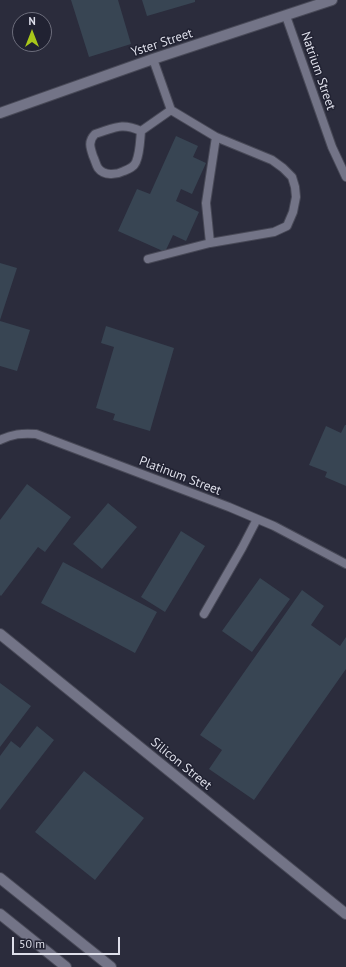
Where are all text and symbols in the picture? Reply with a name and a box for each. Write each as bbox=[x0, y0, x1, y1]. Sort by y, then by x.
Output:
north arrow bbox=[12, 12, 52, 52]
text: N bbox=[28, 14, 36, 28]
street label: Yster Street bbox=[129, 26, 195, 60]
street label: Natrium Street bbox=[297, 30, 339, 112]
street label: Platinum Street bbox=[137, 453, 223, 499]
street label: Silicon Street bbox=[147, 735, 215, 793]
scale bar bbox=[14, 929, 122, 955]
text: 50 m bbox=[19, 936, 45, 951]

